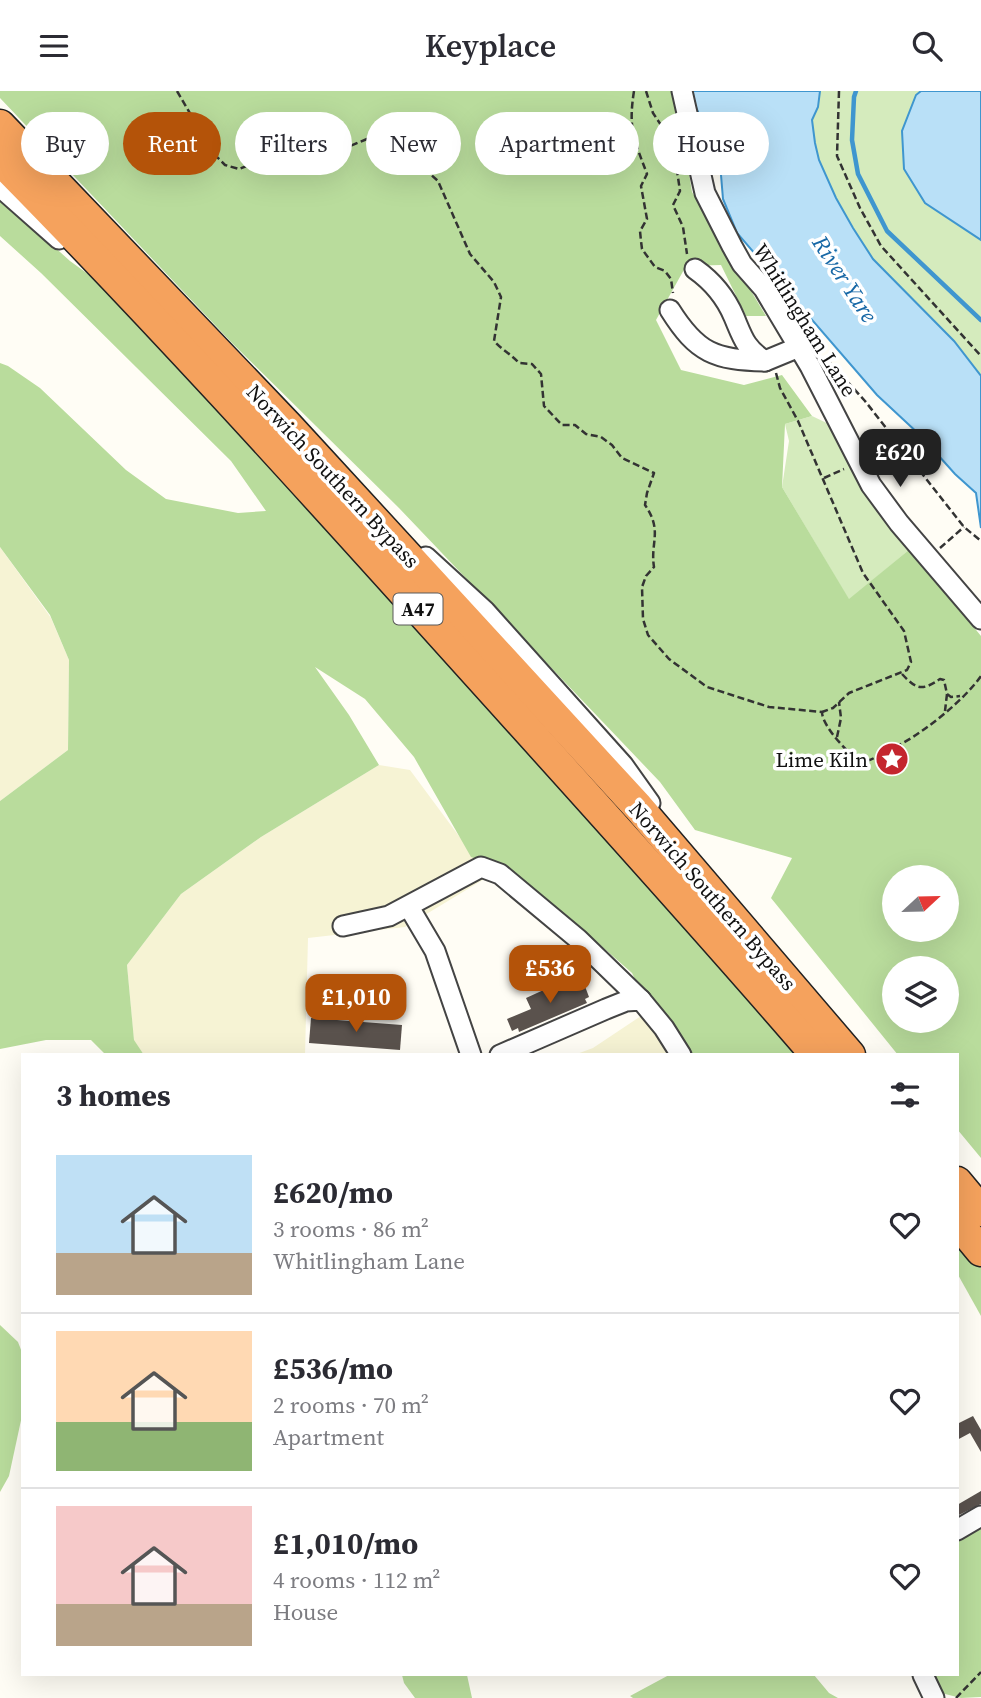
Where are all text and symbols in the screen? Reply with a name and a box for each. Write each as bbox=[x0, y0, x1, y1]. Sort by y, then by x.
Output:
text: Keyplace bbox=[425, 24, 556, 68]
icon: menu bbox=[35, 27, 73, 65]
icon: search bbox=[908, 27, 946, 65]
chip: Buy bbox=[21, 112, 109, 175]
chip: Rent bbox=[123, 112, 221, 175]
chip: Filters bbox=[235, 112, 352, 175]
chip: New bbox=[366, 112, 461, 175]
chip: Apartment bbox=[475, 112, 639, 175]
chip: House bbox=[653, 112, 769, 175]
water label: River Yare bbox=[804, 228, 885, 329]
street label: Whitlingham Lane bbox=[746, 238, 864, 402]
street label: Norwich Southern Bypass bbox=[240, 378, 426, 574]
pin: £620 bbox=[859, 429, 941, 489]
text: £620 bbox=[875, 436, 925, 468]
road number: A47 bbox=[394, 594, 442, 625]
place icon: Lime Kiln bbox=[873, 740, 911, 778]
place label: Lime Kiln bbox=[775, 745, 868, 774]
street label: Norwich Southern Bypass bbox=[623, 795, 803, 997]
north arrow bbox=[882, 865, 959, 941]
map controls bbox=[882, 865, 959, 1033]
pin: £536 bbox=[509, 946, 591, 1005]
text: £536 bbox=[525, 952, 575, 984]
button: layers bbox=[882, 956, 959, 1033]
pin: £1,010 bbox=[299, 975, 413, 1034]
text: £1,010 bbox=[321, 981, 391, 1013]
text: 3 homes bbox=[56, 1075, 171, 1116]
icon: filters bbox=[886, 1076, 924, 1114]
text: £620/mo bbox=[273, 1172, 393, 1213]
icon: home bbox=[112, 1183, 196, 1267]
icon: heart bbox=[886, 1206, 924, 1244]
text: 3 rooms · 86 m² bbox=[273, 1213, 429, 1245]
text: Whitlingham Lane bbox=[273, 1245, 465, 1277]
text: £536/mo bbox=[273, 1348, 393, 1389]
icon: home bbox=[112, 1359, 196, 1443]
icon: heart bbox=[886, 1382, 924, 1420]
text: 2 rooms · 70 m² bbox=[273, 1389, 429, 1421]
text: Apartment bbox=[273, 1421, 384, 1453]
text: £1,010/mo bbox=[273, 1523, 418, 1564]
icon: home bbox=[112, 1534, 196, 1618]
icon: heart bbox=[886, 1557, 924, 1595]
text: 4 rooms · 112 m² bbox=[273, 1564, 440, 1596]
text: House bbox=[273, 1596, 338, 1628]

